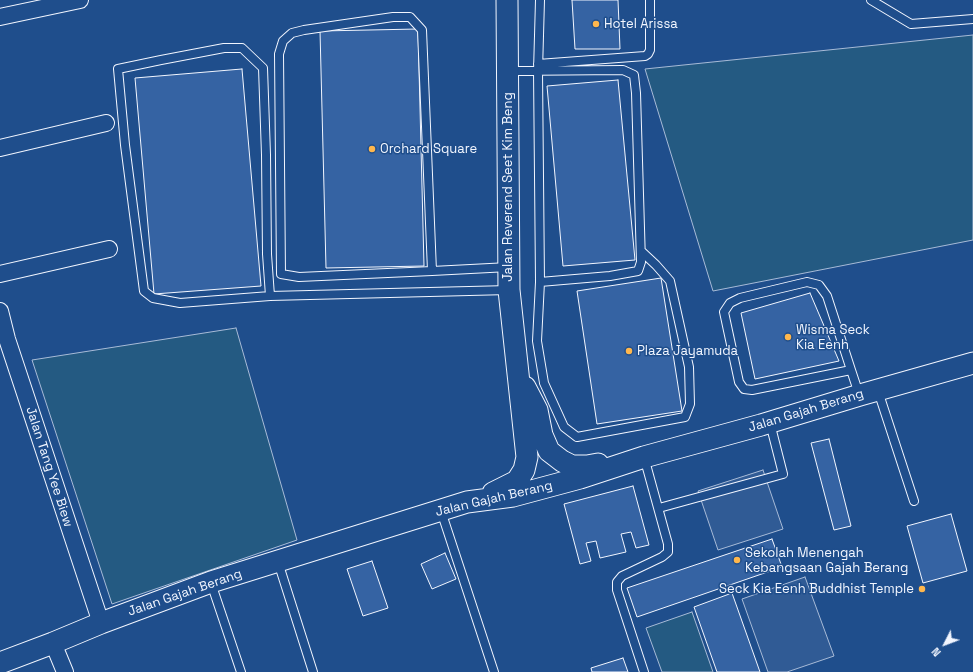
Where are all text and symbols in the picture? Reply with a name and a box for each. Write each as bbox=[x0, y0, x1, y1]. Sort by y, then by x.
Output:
place label: Hotel Arissa bbox=[604, 16, 678, 32]
marker: Hotel Arissa bbox=[591, 19, 601, 29]
street label: Jalan Reverend Seet Kim Beng bbox=[500, 92, 516, 282]
place label: Orchard Square bbox=[380, 141, 477, 157]
marker: Orchard Square bbox=[367, 144, 377, 154]
place label: Wisma Seck Kia Eenh bbox=[796, 322, 870, 353]
marker: Wisma Seck Kia Eenh bbox=[783, 332, 793, 342]
place label: Plaza Jayamuda bbox=[637, 343, 738, 359]
marker: Plaza Jayamuda bbox=[624, 346, 634, 356]
street label: Jalan Gajah Berang bbox=[747, 386, 865, 436]
street label: Jalan Tang Yee Biew bbox=[22, 405, 76, 529]
street label: Jalan Gajah Berang bbox=[434, 478, 554, 520]
place label: Sekolah Menengah Kebangsaan Gajah Berang bbox=[745, 545, 908, 576]
marker: Sekolah Menengah Kebangsaan Gajah Berang bbox=[732, 555, 742, 565]
street label: Jalan Gajah Berang bbox=[126, 566, 244, 620]
place label: Seck Kia Eenh Buddhist Temple bbox=[719, 581, 914, 597]
marker: Seck Kia Eenh Buddhist Temple bbox=[917, 584, 927, 594]
north arrow bbox=[925, 624, 965, 664]
text: N bbox=[928, 645, 944, 659]

